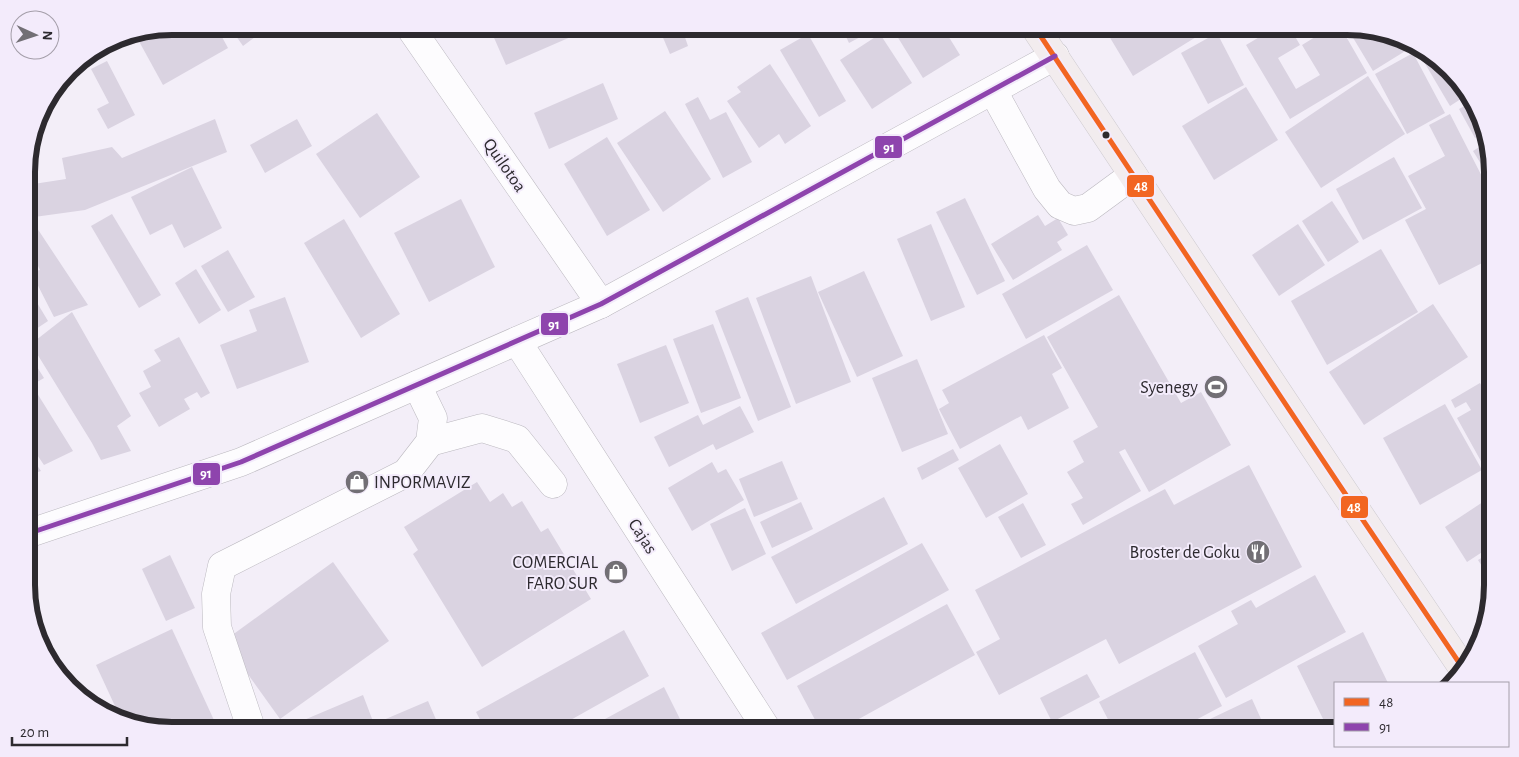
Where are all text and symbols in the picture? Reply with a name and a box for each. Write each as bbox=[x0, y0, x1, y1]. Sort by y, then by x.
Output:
north arrow bbox=[10, 10, 60, 60]
text: N bbox=[40, 30, 54, 41]
unlabelled marker bbox=[1101, 130, 1111, 140]
street label: Quilotoa bbox=[479, 135, 529, 196]
line badge: 91 bbox=[874, 135, 903, 159]
text: 91 bbox=[883, 141, 895, 155]
line badge: 48 bbox=[1126, 174, 1155, 198]
text: 48 bbox=[1134, 180, 1148, 194]
line badge: 91 bbox=[540, 312, 569, 336]
text: 91 bbox=[548, 318, 560, 332]
sports icon: Syenegy bbox=[1203, 374, 1229, 400]
place label: Syenegy bbox=[1140, 379, 1198, 397]
line badge: 91 bbox=[192, 462, 221, 486]
text: 91 bbox=[200, 467, 212, 481]
shop icon: INPORMAVIZ bbox=[344, 469, 370, 495]
place label: INPORMAVIZ bbox=[374, 474, 471, 492]
line badge: 48 bbox=[1340, 495, 1369, 519]
text: 48 bbox=[1347, 501, 1361, 515]
street label: Cajas bbox=[624, 516, 660, 557]
restaurant icon: Broster de Goku bbox=[1245, 539, 1271, 565]
place label: Broster de Goku bbox=[1129, 544, 1240, 562]
place label: COMERCIAL FARO SUR bbox=[512, 554, 599, 593]
shop icon: COMERCIAL FARO SUR bbox=[603, 559, 629, 585]
legend bbox=[1334, 682, 1509, 747]
text: 48 bbox=[1379, 695, 1393, 710]
scale bar bbox=[12, 714, 128, 746]
text: 91 bbox=[1379, 720, 1391, 735]
text: 20 m bbox=[20, 725, 49, 740]

